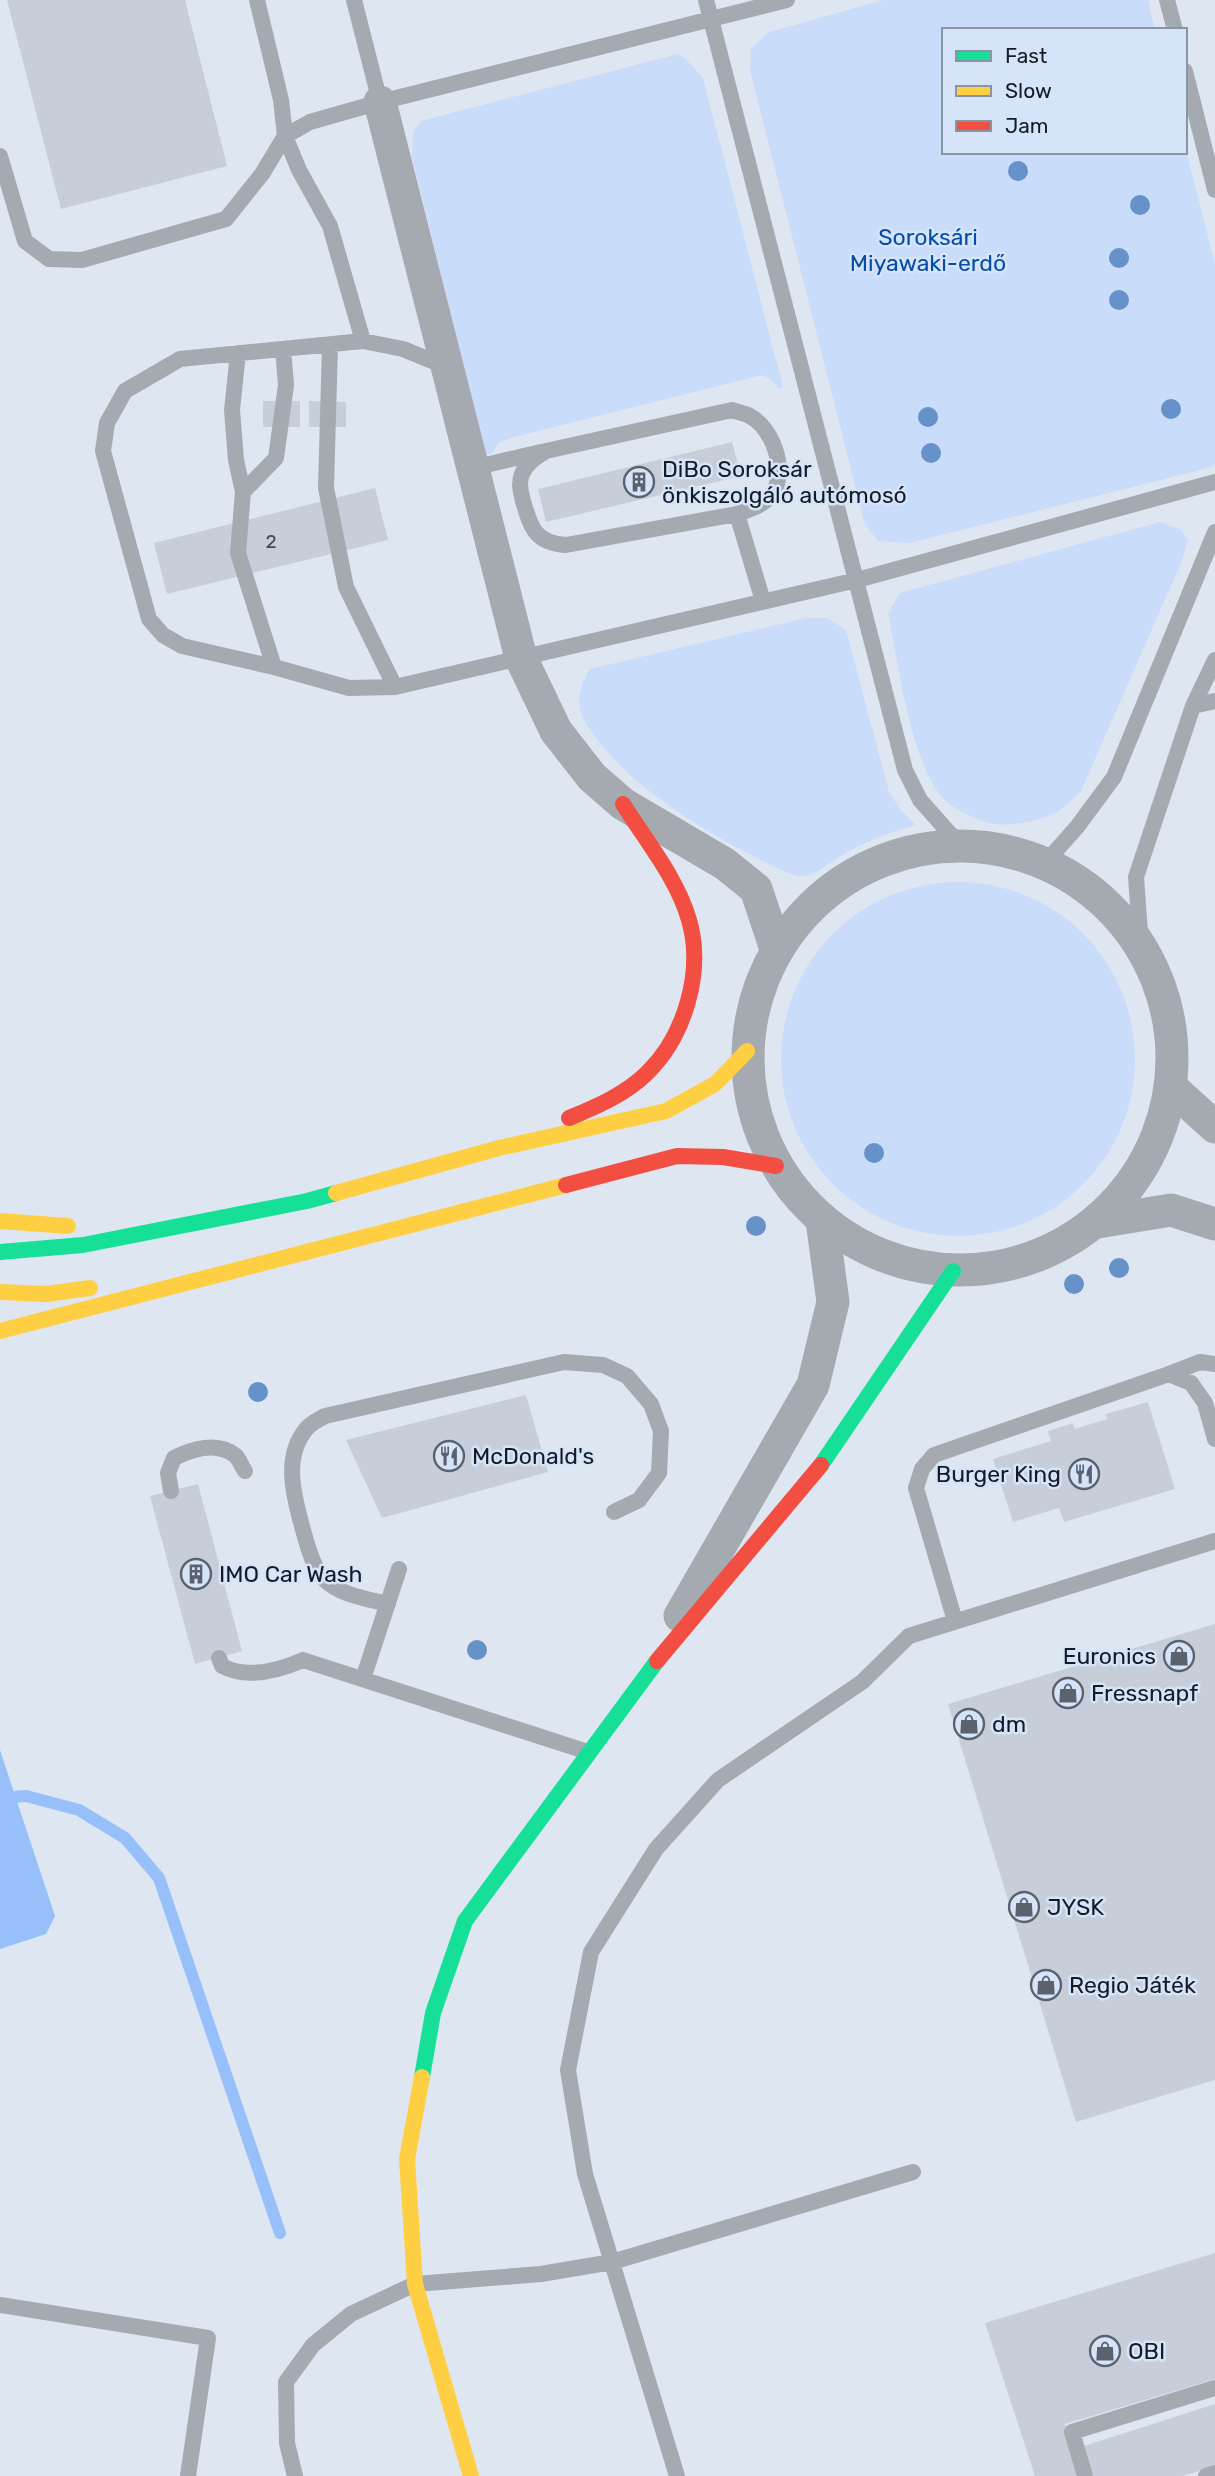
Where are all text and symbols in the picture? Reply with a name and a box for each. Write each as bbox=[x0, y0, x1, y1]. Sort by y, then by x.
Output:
legend bbox=[942, 28, 1187, 154]
text: Fast bbox=[1005, 43, 1047, 68]
text: Slow bbox=[1005, 78, 1052, 103]
text: Jam bbox=[1005, 113, 1049, 138]
park label: Soroksári Miyawaki-erdő bbox=[850, 223, 1006, 277]
place label: DiBo Soroksár önkiszolgáló autómosó bbox=[662, 455, 907, 509]
building icon: DiBo Soroksár önkiszolgáló autómosó bbox=[622, 465, 656, 499]
house number: 2 bbox=[265, 530, 277, 553]
restaurant icon: McDonald's bbox=[432, 1439, 466, 1473]
place label: McDonald's bbox=[472, 1442, 594, 1470]
restaurant icon: Burger King bbox=[1067, 1457, 1101, 1491]
place label: Burger King bbox=[936, 1460, 1061, 1488]
building icon: IMO Car Wash bbox=[179, 1557, 213, 1591]
place label: IMO Car Wash bbox=[219, 1560, 363, 1588]
shop icon: Euronics bbox=[1162, 1639, 1196, 1673]
place label: Euronics bbox=[1063, 1642, 1156, 1670]
shop icon: Fressnapf bbox=[1051, 1676, 1085, 1710]
place label: Fressnapf bbox=[1091, 1679, 1198, 1707]
shop icon: dm bbox=[952, 1707, 986, 1741]
place label: dm bbox=[992, 1710, 1026, 1738]
shop icon: JYSK bbox=[1007, 1890, 1041, 1924]
place label: JYSK bbox=[1047, 1893, 1104, 1921]
shop icon: Regio Játék bbox=[1029, 1968, 1063, 2002]
place label: Regio Játék bbox=[1069, 1971, 1196, 1999]
shop icon: OBI bbox=[1088, 2334, 1122, 2368]
place label: OBI bbox=[1128, 2337, 1165, 2365]

